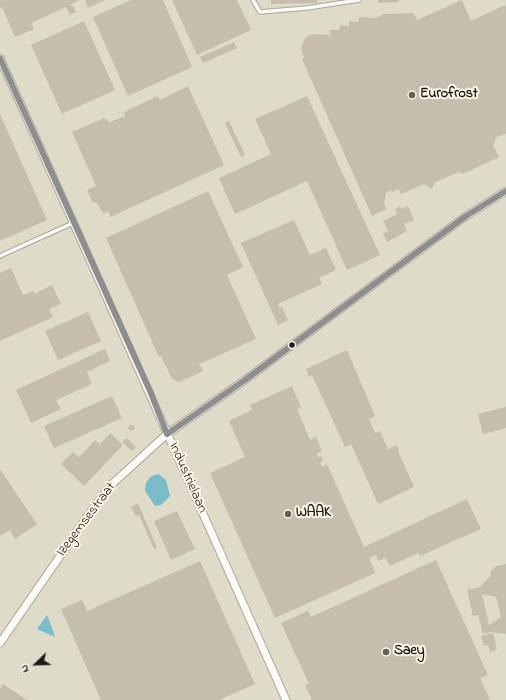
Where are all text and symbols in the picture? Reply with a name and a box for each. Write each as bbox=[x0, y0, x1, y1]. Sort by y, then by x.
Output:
place label: Eurofrost bbox=[420, 87, 478, 103]
marker: Eurofrost bbox=[407, 90, 417, 100]
unlabelled marker bbox=[287, 340, 297, 350]
street label: Industrielaan bbox=[164, 440, 210, 516]
street label: Izegemsestraat bbox=[54, 480, 120, 560]
place label: WAAK bbox=[296, 506, 331, 522]
marker: WAAK bbox=[283, 509, 293, 519]
north arrow bbox=[16, 644, 56, 684]
place label: Saey bbox=[394, 644, 425, 660]
marker: Saey bbox=[381, 647, 391, 657]
text: N bbox=[16, 662, 34, 675]

